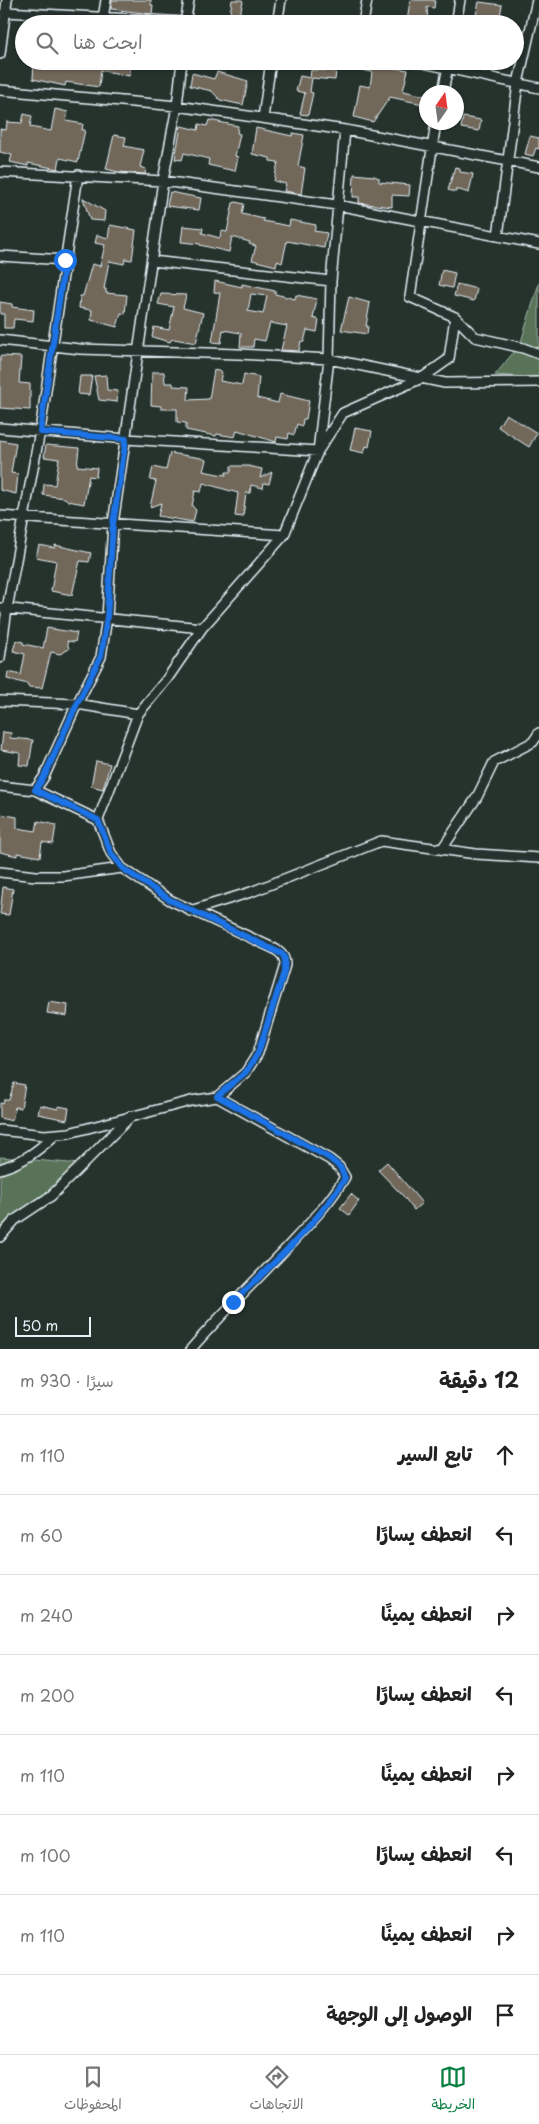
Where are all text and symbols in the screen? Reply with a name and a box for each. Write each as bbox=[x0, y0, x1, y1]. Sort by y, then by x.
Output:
search box bbox=[15, 15, 524, 70]
text: ابحث هنا bbox=[73, 27, 143, 55]
icon: search bbox=[33, 29, 61, 57]
north arrow bbox=[419, 85, 464, 130]
route start bbox=[54, 249, 77, 272]
route end bbox=[222, 1291, 245, 1314]
scale bar bbox=[15, 1314, 91, 1337]
text: 50 m bbox=[22, 1315, 58, 1336]
text: 12 دقيقة bbox=[439, 1363, 519, 1395]
text: سيرًا · 930 m bbox=[20, 1368, 114, 1392]
text: تابع السير bbox=[398, 1439, 472, 1467]
icon: ahead bbox=[491, 1441, 519, 1469]
text: 110 m bbox=[20, 1443, 65, 1467]
text: انعطف يسارًا bbox=[376, 1519, 472, 1547]
icon: left bbox=[491, 1521, 519, 1549]
text: 60 m bbox=[20, 1523, 63, 1547]
text: انعطف يمينًا bbox=[381, 1599, 472, 1627]
icon: right bbox=[491, 1601, 519, 1629]
text: 240 m bbox=[20, 1603, 73, 1627]
text: انعطف يسارًا bbox=[376, 1679, 472, 1707]
icon: left bbox=[491, 1681, 519, 1709]
text: 200 m bbox=[20, 1683, 74, 1707]
text: انعطف يمينًا bbox=[381, 1759, 472, 1787]
icon: right bbox=[491, 1761, 519, 1789]
text: 110 m bbox=[20, 1763, 65, 1787]
text: انعطف يسارًا bbox=[376, 1839, 472, 1867]
icon: left bbox=[491, 1841, 519, 1869]
text: 100 m bbox=[20, 1843, 70, 1867]
text: انعطف يمينًا bbox=[381, 1919, 472, 1947]
icon: right bbox=[491, 1921, 519, 1949]
text: 110 m bbox=[20, 1923, 65, 1947]
text: الوصول إلى الوجهة bbox=[326, 1999, 472, 2027]
icon: arrive bbox=[491, 2001, 519, 2029]
tab: المحفوظات bbox=[64, 2063, 122, 2117]
tab: الاتجاهات bbox=[249, 2063, 304, 2117]
tab: الخريطة bbox=[431, 2063, 475, 2117]

